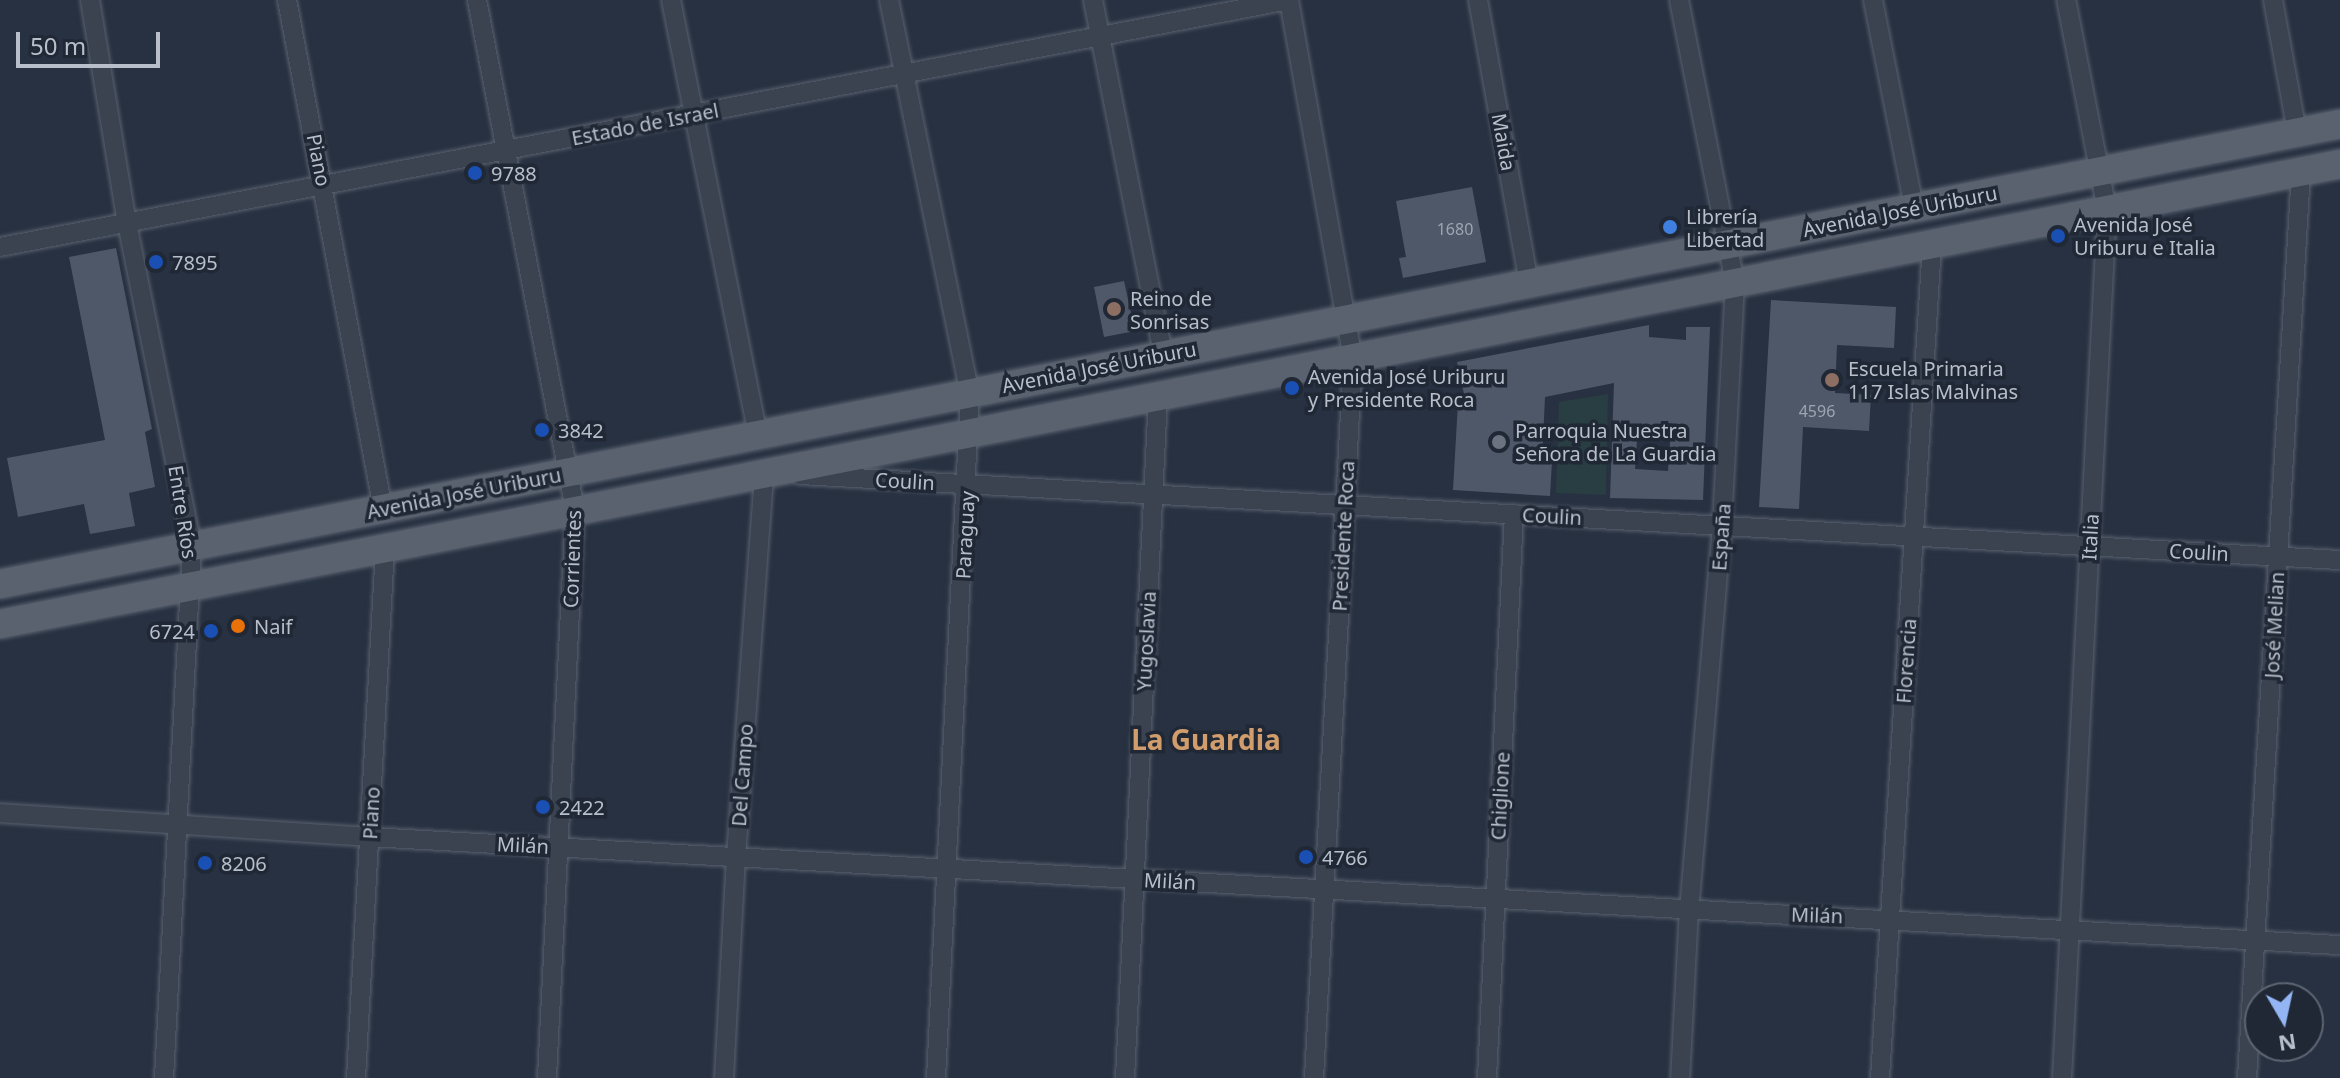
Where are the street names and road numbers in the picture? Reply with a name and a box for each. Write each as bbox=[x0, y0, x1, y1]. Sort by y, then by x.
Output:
street label: Estado de Israel bbox=[569, 98, 721, 150]
street label: Maida bbox=[1487, 111, 1521, 173]
street label: Piano bbox=[302, 132, 336, 188]
street label: Avenida José Uriburu bbox=[1801, 180, 1999, 242]
street label: Avenida José Uriburu bbox=[1000, 336, 1198, 398]
street label: Presidente Roca bbox=[1327, 460, 1359, 612]
street label: Avenida José Uriburu bbox=[365, 462, 563, 524]
street label: Entre Ríos bbox=[164, 464, 202, 560]
street label: Coulin bbox=[875, 467, 935, 495]
street label: Paraguay bbox=[951, 490, 979, 580]
street label: Coulin bbox=[1522, 502, 1582, 530]
street label: España bbox=[1707, 502, 1735, 572]
street label: Corrientes bbox=[558, 510, 586, 608]
street label: Italia bbox=[2077, 513, 2103, 561]
street label: Coulin bbox=[2169, 538, 2229, 566]
street label: José Melian bbox=[2259, 571, 2289, 679]
street label: Yugoslavia bbox=[1131, 590, 1161, 692]
street label: Florencia bbox=[1891, 618, 1921, 704]
street label: Del Campo bbox=[726, 723, 758, 827]
street label: Chiglione bbox=[1486, 751, 1514, 841]
street label: Piano bbox=[358, 786, 384, 840]
street label: Milán bbox=[496, 832, 550, 858]
street label: Milán bbox=[1143, 868, 1197, 894]
street label: Milán bbox=[1791, 902, 1843, 928]

